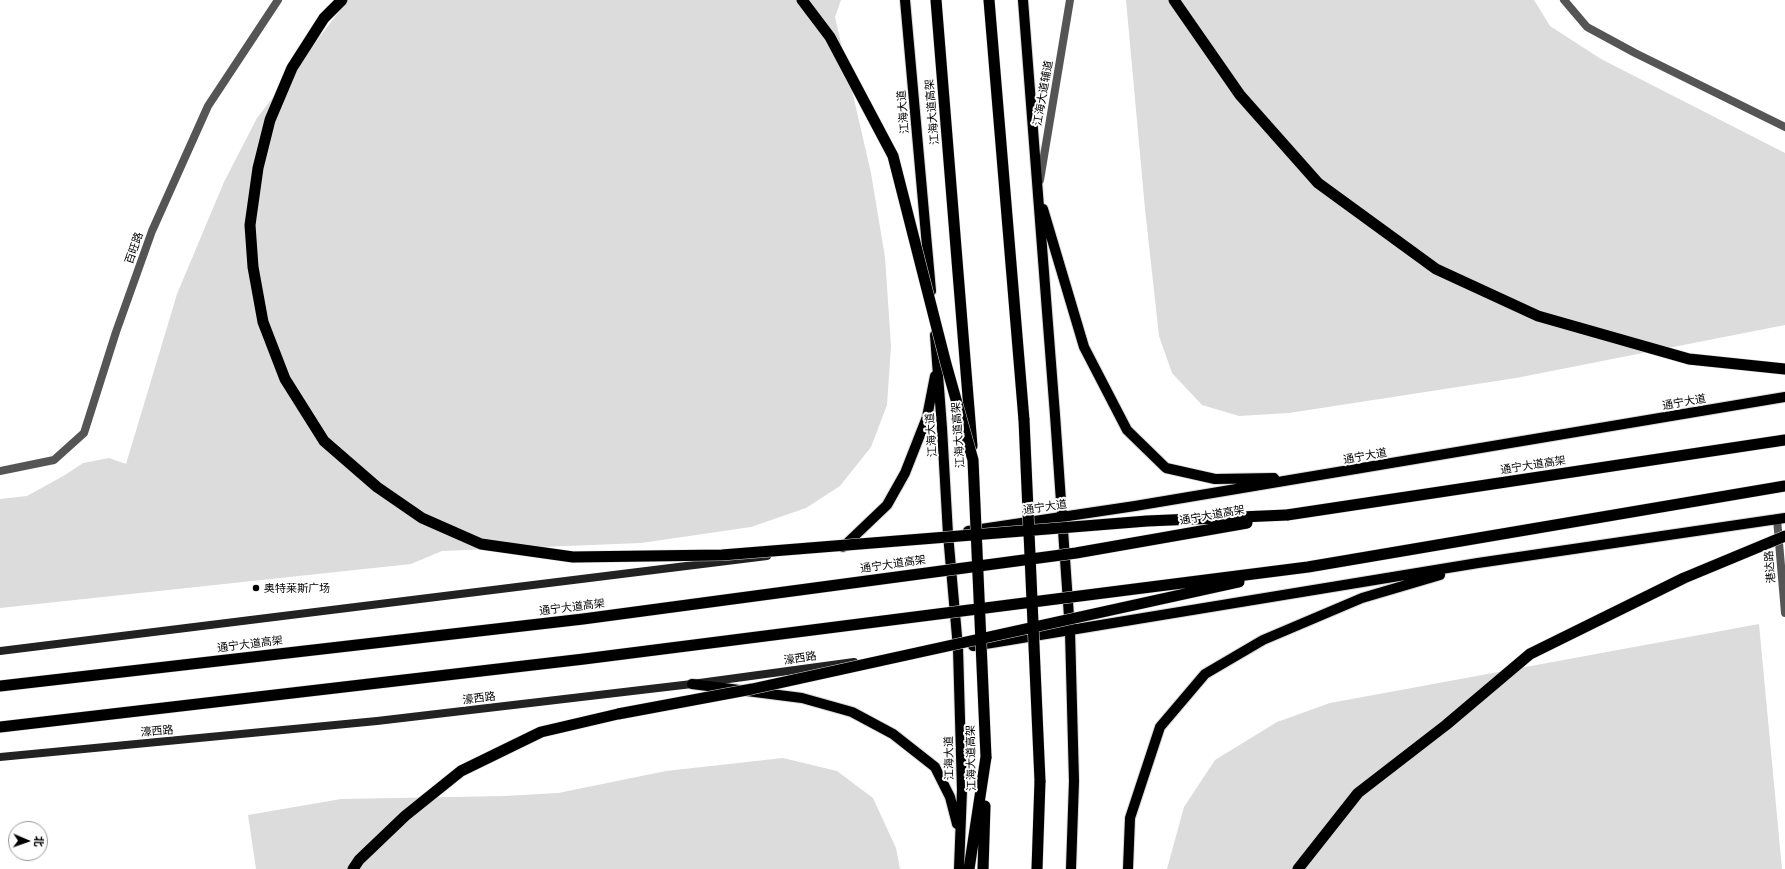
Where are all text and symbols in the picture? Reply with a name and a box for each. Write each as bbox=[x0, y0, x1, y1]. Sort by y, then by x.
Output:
street label: 江海大道辅道 bbox=[1031, 59, 1055, 127]
street label: 江海大道高架 bbox=[923, 79, 941, 145]
street label: 江海大道 bbox=[895, 90, 911, 134]
street label: 百旺路 bbox=[122, 230, 146, 266]
street label: 通宁大道 bbox=[1661, 392, 1707, 412]
street label: 江海大道高架 bbox=[949, 402, 967, 468]
street label: 江海大道 bbox=[923, 413, 939, 457]
street label: 通宁大道 bbox=[1342, 446, 1388, 466]
street label: 通宁大道高架 bbox=[1499, 453, 1567, 477]
street label: 通宁大道 bbox=[1022, 497, 1068, 517]
street label: 通宁大道高架 bbox=[1178, 503, 1246, 527]
street label: 港达路 bbox=[1762, 550, 1778, 584]
street label: 通宁大道高架 bbox=[859, 553, 927, 575]
place label: 奥特莱斯广场 bbox=[264, 581, 330, 595]
marker: 奥特莱斯广场 bbox=[251, 583, 261, 593]
street label: 通宁大道高架 bbox=[538, 596, 606, 618]
street label: 通宁大道高架 bbox=[216, 633, 284, 655]
street label: 濠西路 bbox=[783, 649, 817, 667]
street label: 濠西路 bbox=[462, 689, 496, 707]
street label: 濠西路 bbox=[140, 723, 174, 739]
street label: 江海大道高架 bbox=[964, 725, 978, 791]
street label: 江海大道 bbox=[942, 736, 956, 780]
north arrow bbox=[8, 821, 48, 861]
text: 北 bbox=[33, 836, 46, 847]

